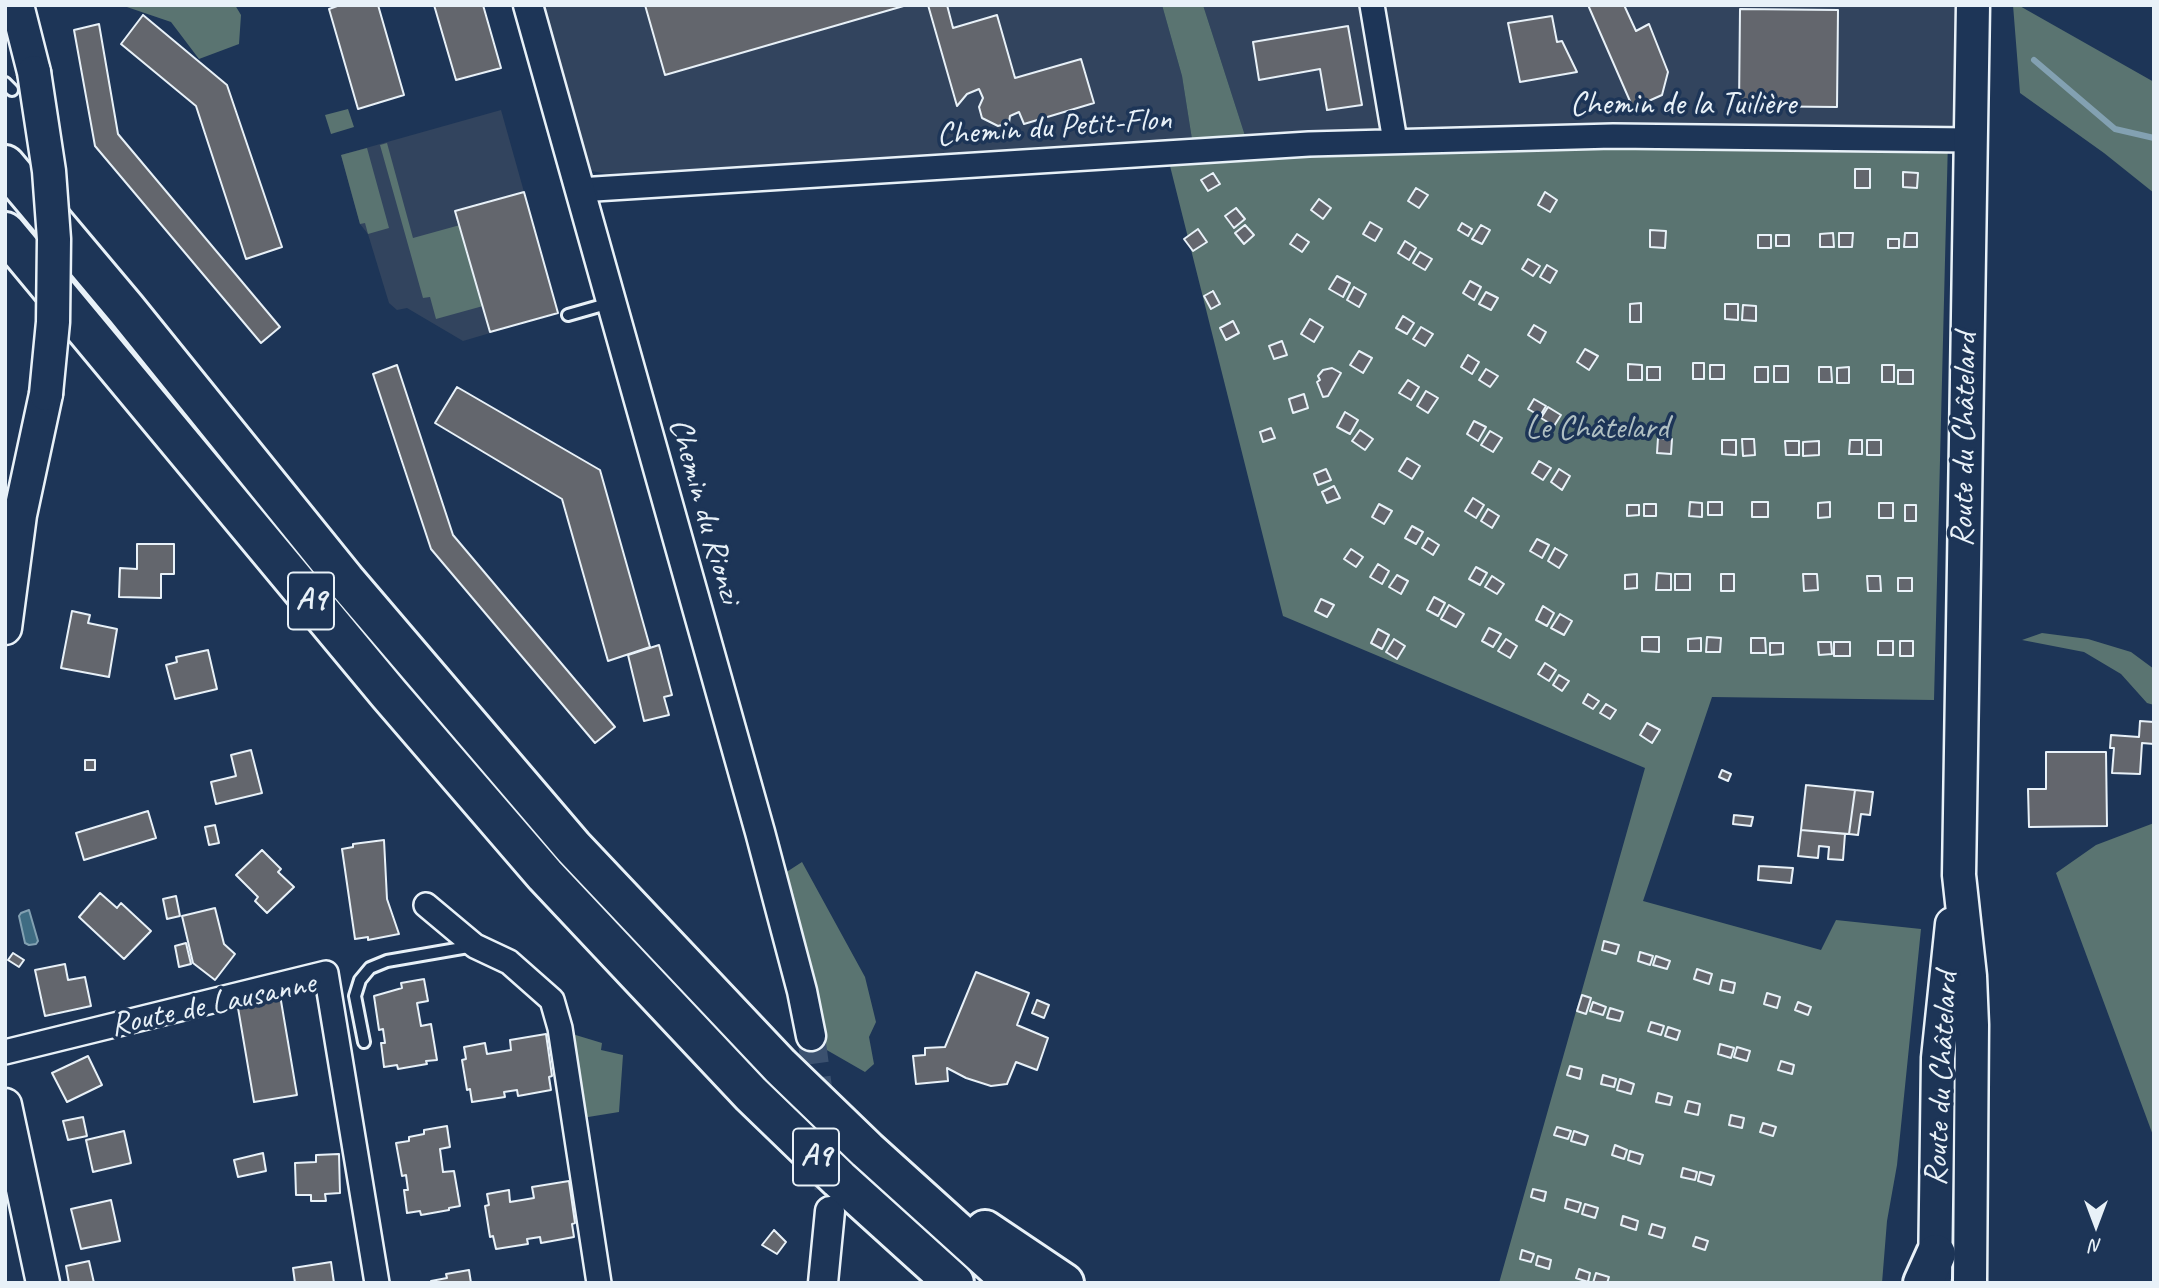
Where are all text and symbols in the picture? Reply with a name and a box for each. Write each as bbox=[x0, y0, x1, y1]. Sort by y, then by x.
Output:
street label: Chemin de la Tuilière bbox=[1570, 85, 1796, 125]
street label: Chemin du Petit-Flon bbox=[935, 100, 1173, 156]
street label: Route du Châtelard bbox=[1943, 333, 1987, 547]
park label: Le Châtelard bbox=[1525, 409, 1669, 449]
street label: Chemin du Rionzi bbox=[659, 414, 749, 608]
road number: A9 bbox=[288, 572, 334, 630]
street label: Route de Lausanne bbox=[107, 964, 319, 1046]
street label: Route du Châtelard bbox=[1917, 971, 1967, 1187]
road number: A9 bbox=[793, 1128, 839, 1186]
north arrow bbox=[2061, 1190, 2131, 1260]
text: N bbox=[2090, 1234, 2102, 1258]

